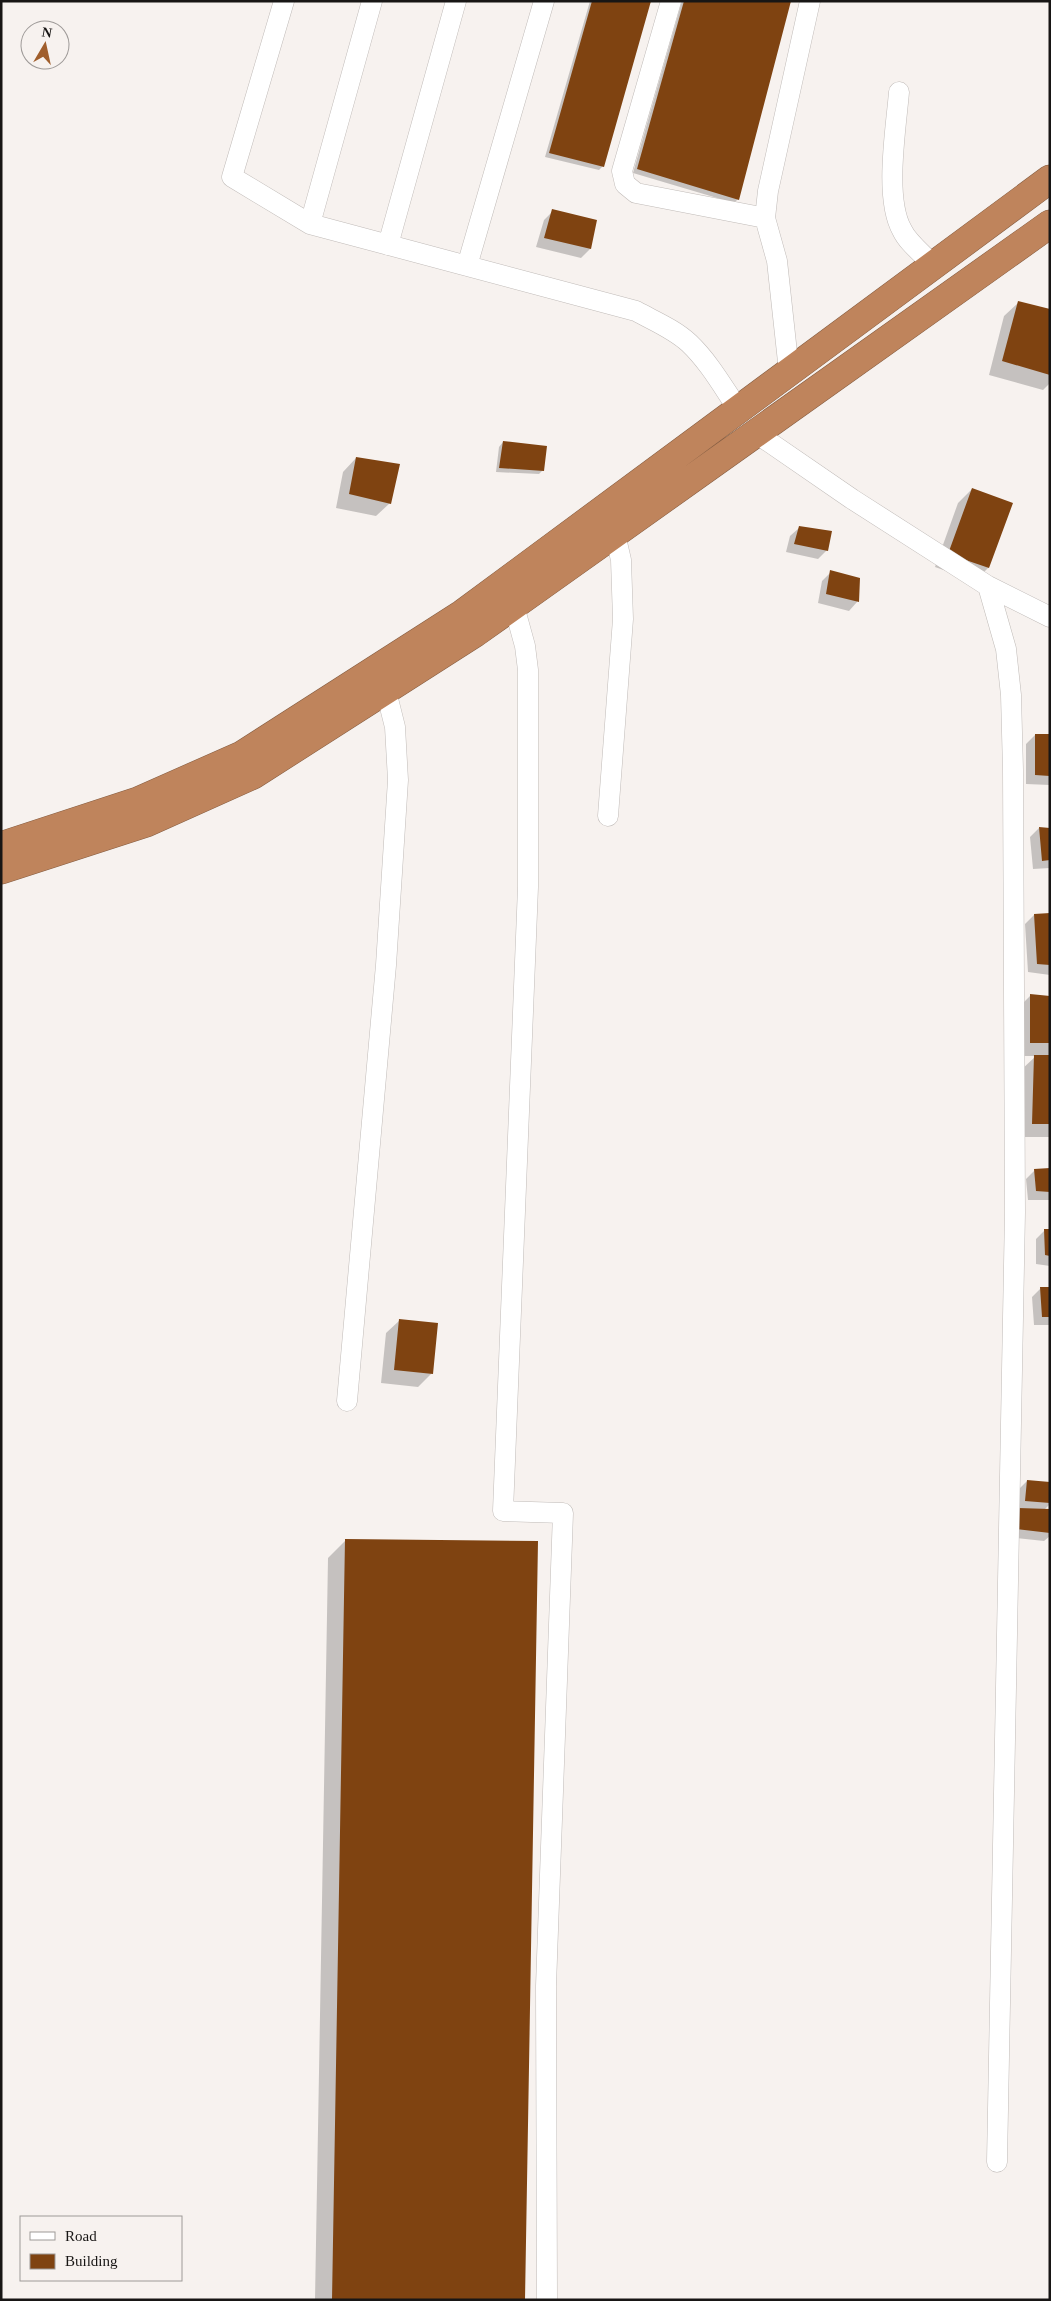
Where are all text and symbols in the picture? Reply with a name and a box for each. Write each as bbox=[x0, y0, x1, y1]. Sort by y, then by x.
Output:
north arrow bbox=[20, 20, 70, 70]
text: N bbox=[41, 24, 53, 41]
legend bbox=[20, 2216, 182, 2281]
text: Road bbox=[65, 2228, 97, 2244]
text: Building bbox=[65, 2253, 118, 2269]

